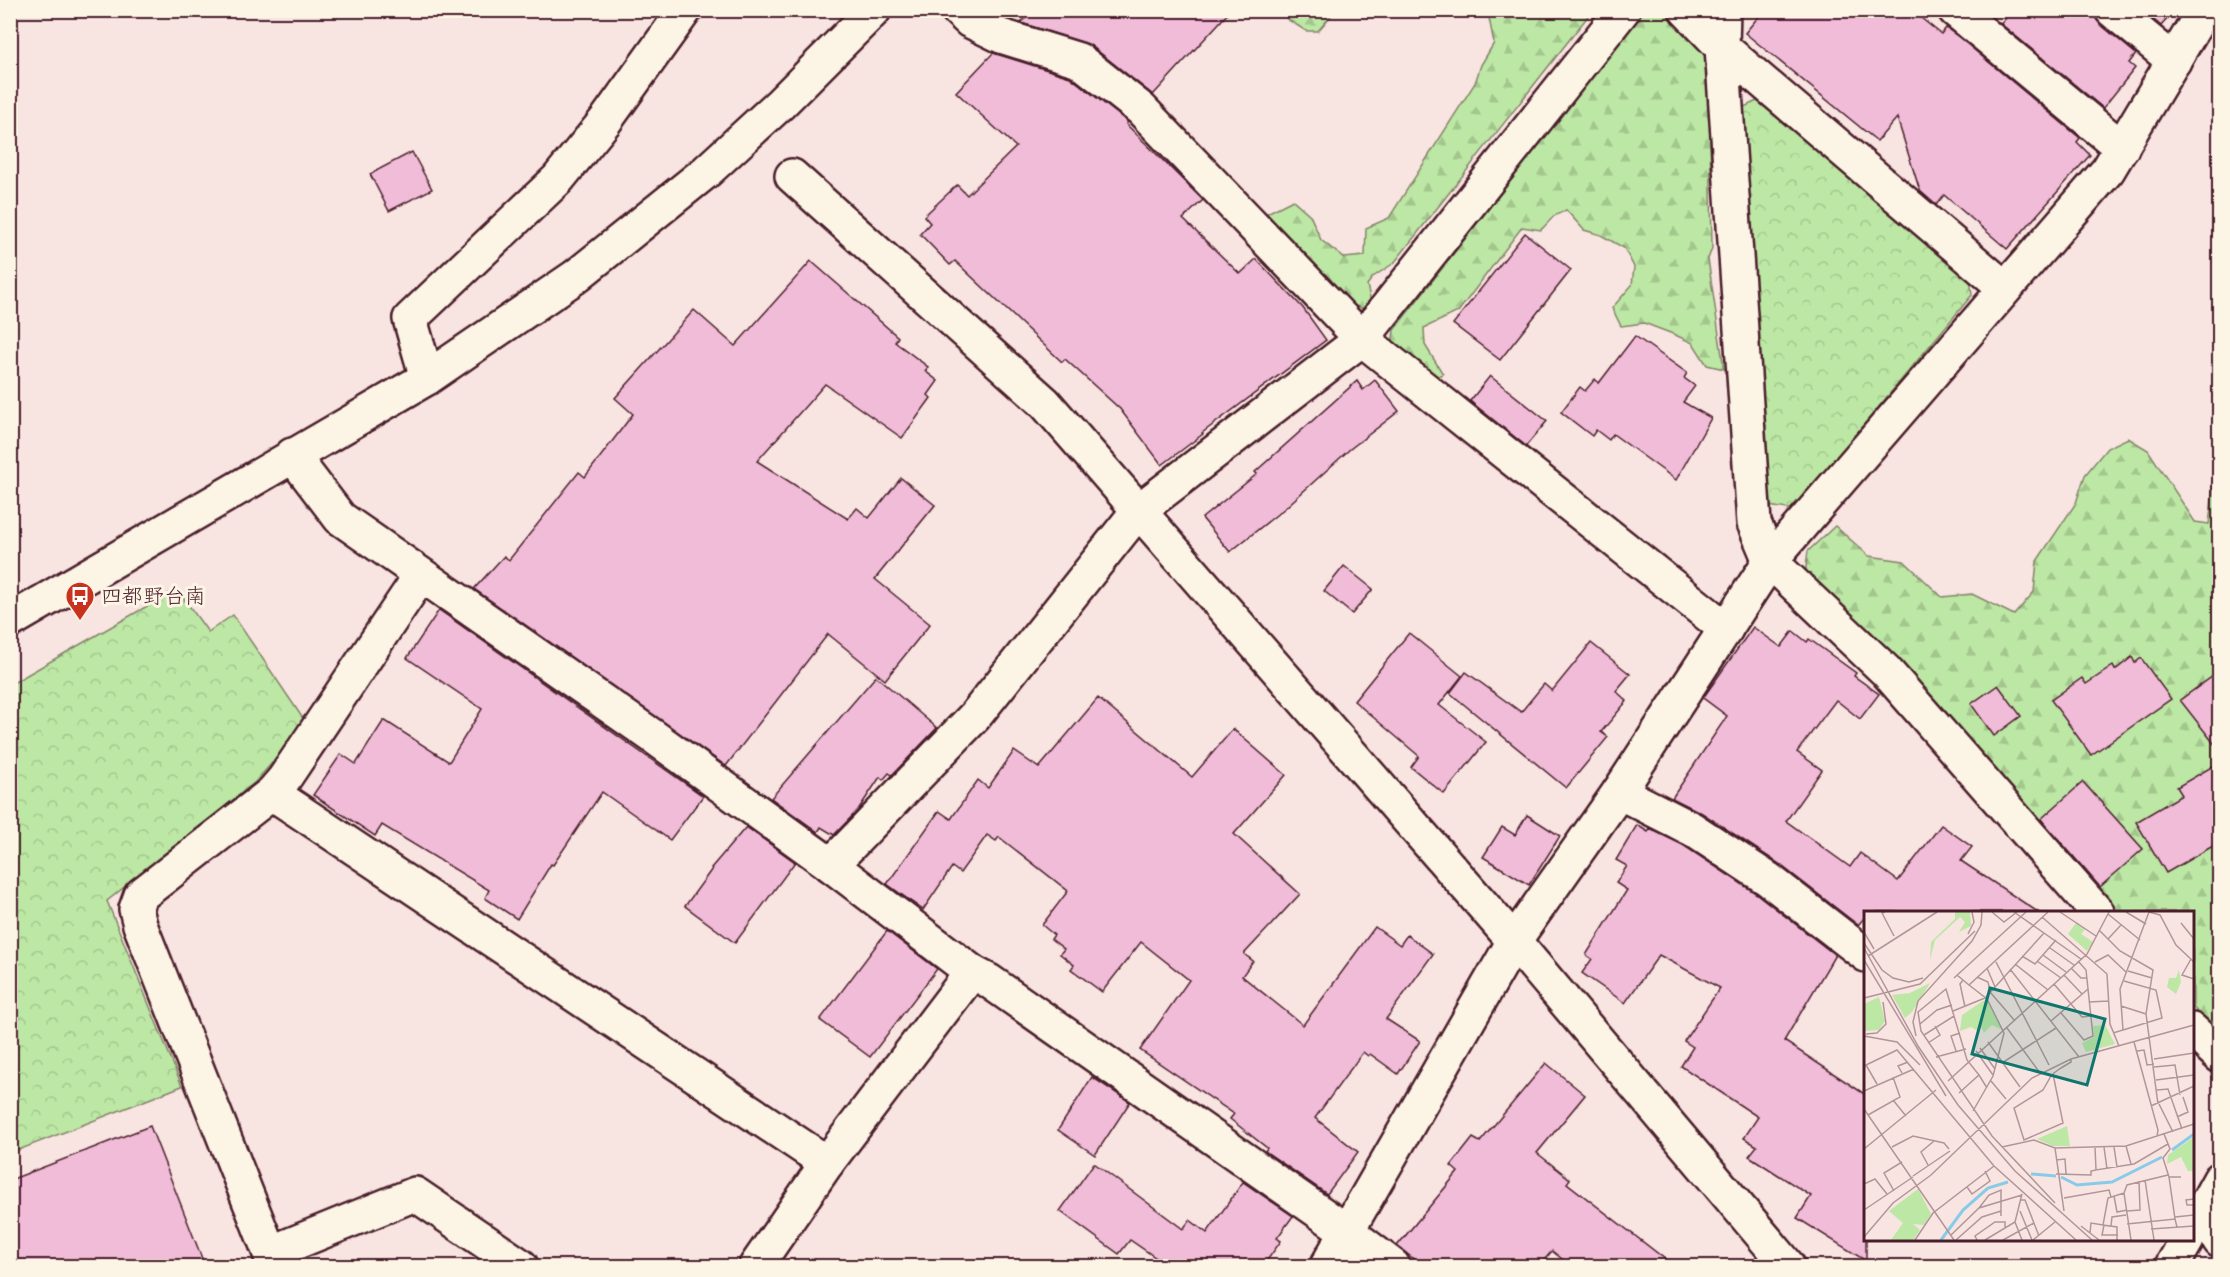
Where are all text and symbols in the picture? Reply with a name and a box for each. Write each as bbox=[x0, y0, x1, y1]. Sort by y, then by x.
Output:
bus stop icon: 四都野台南 bbox=[64, 580, 96, 622]
place label: 四都野台南 bbox=[101, 582, 206, 611]
inset map bbox=[1864, 911, 2194, 1241]

